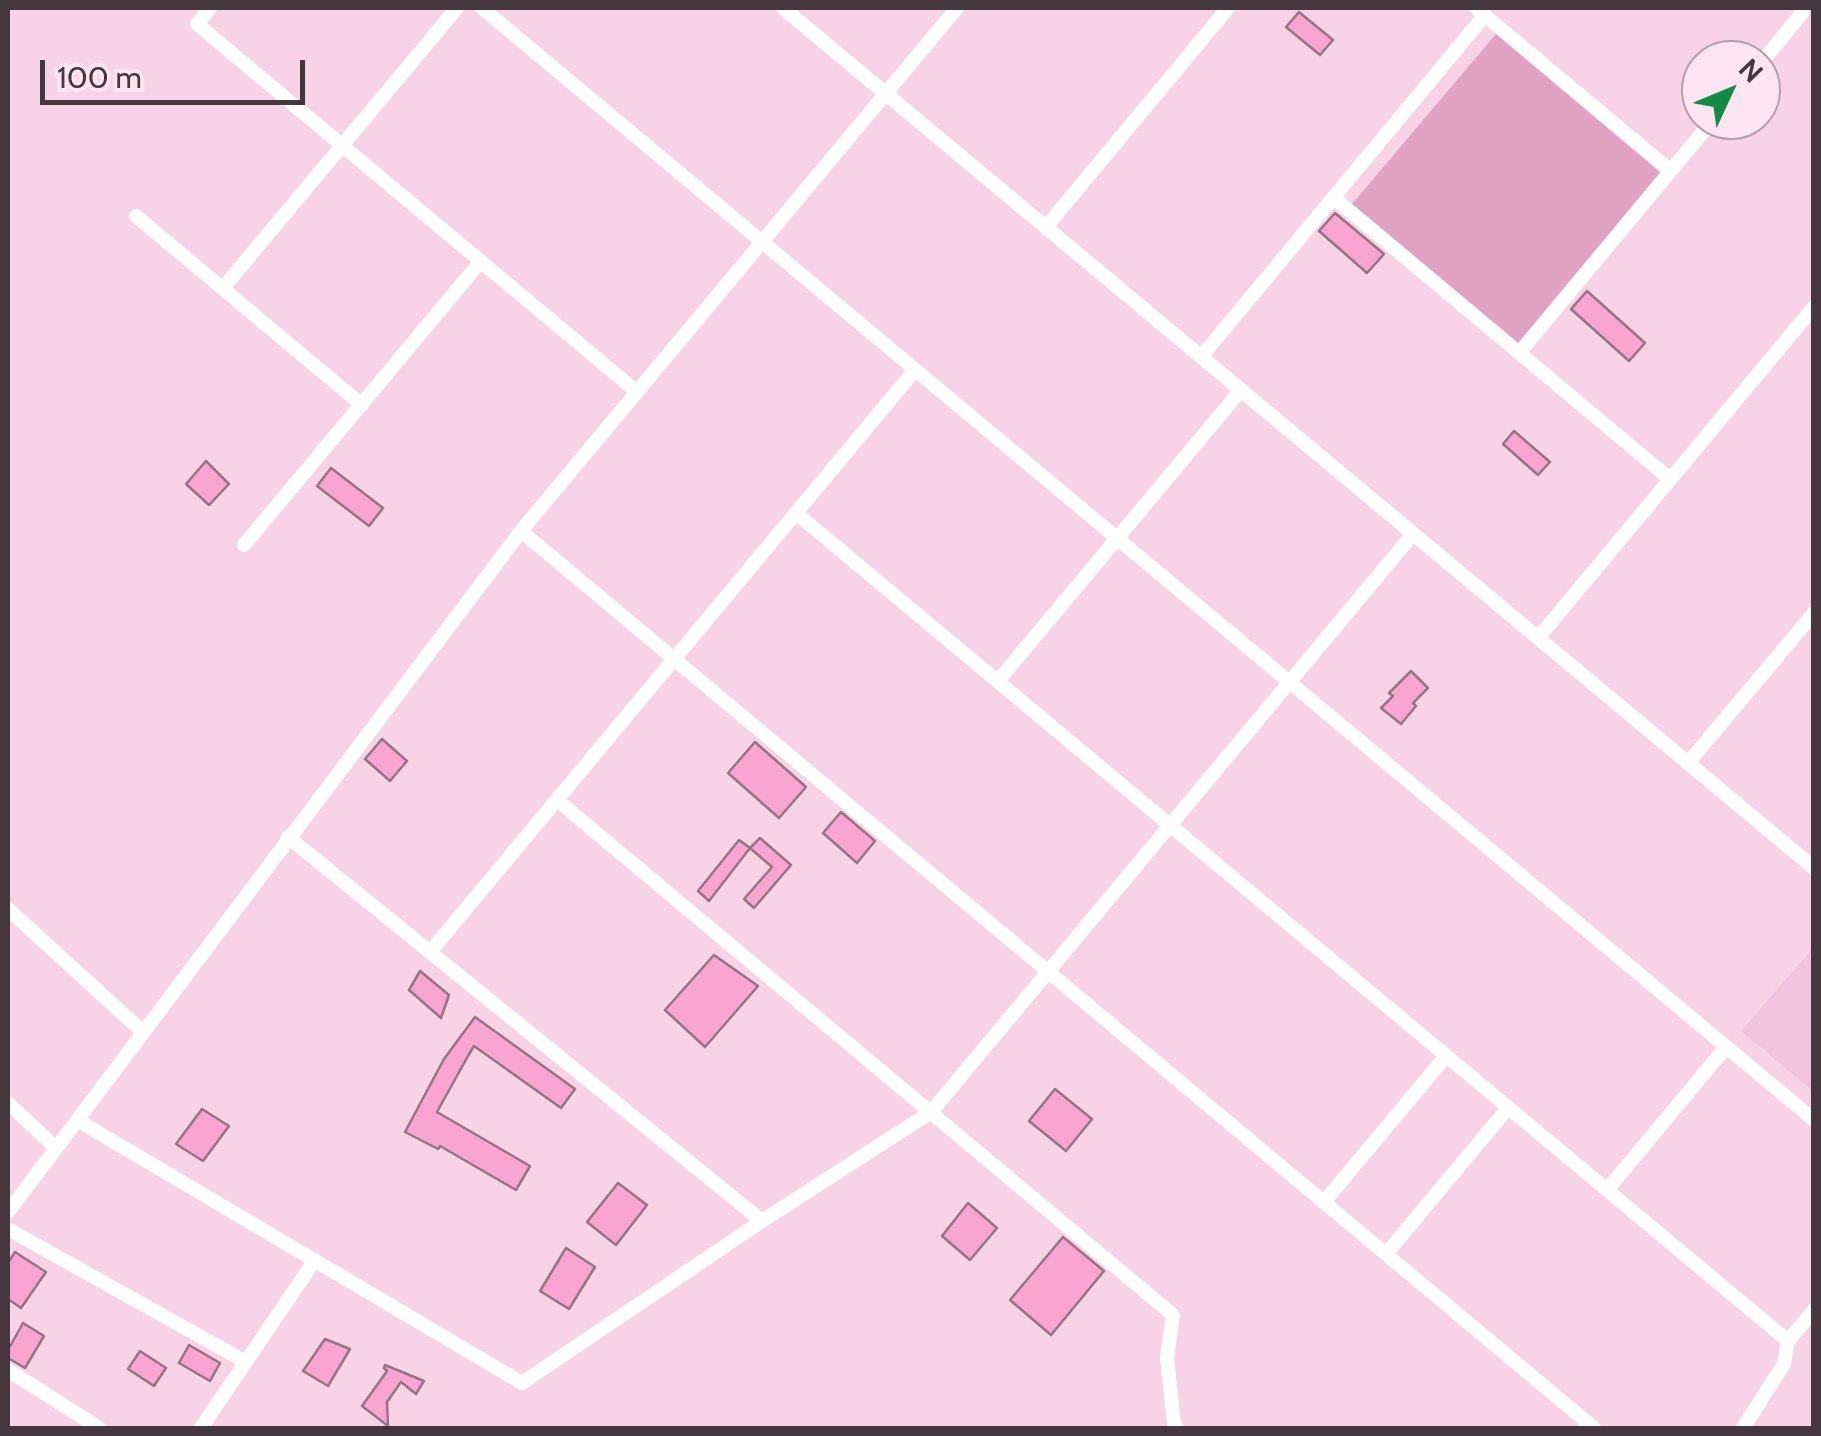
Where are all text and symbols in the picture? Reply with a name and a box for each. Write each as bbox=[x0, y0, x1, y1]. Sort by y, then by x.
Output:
scale bar bbox=[45, 40, 310, 102]
north arrow bbox=[1681, 40, 1781, 140]
text: N bbox=[1732, 52, 1770, 89]
text: 100 m bbox=[57, 59, 142, 96]

